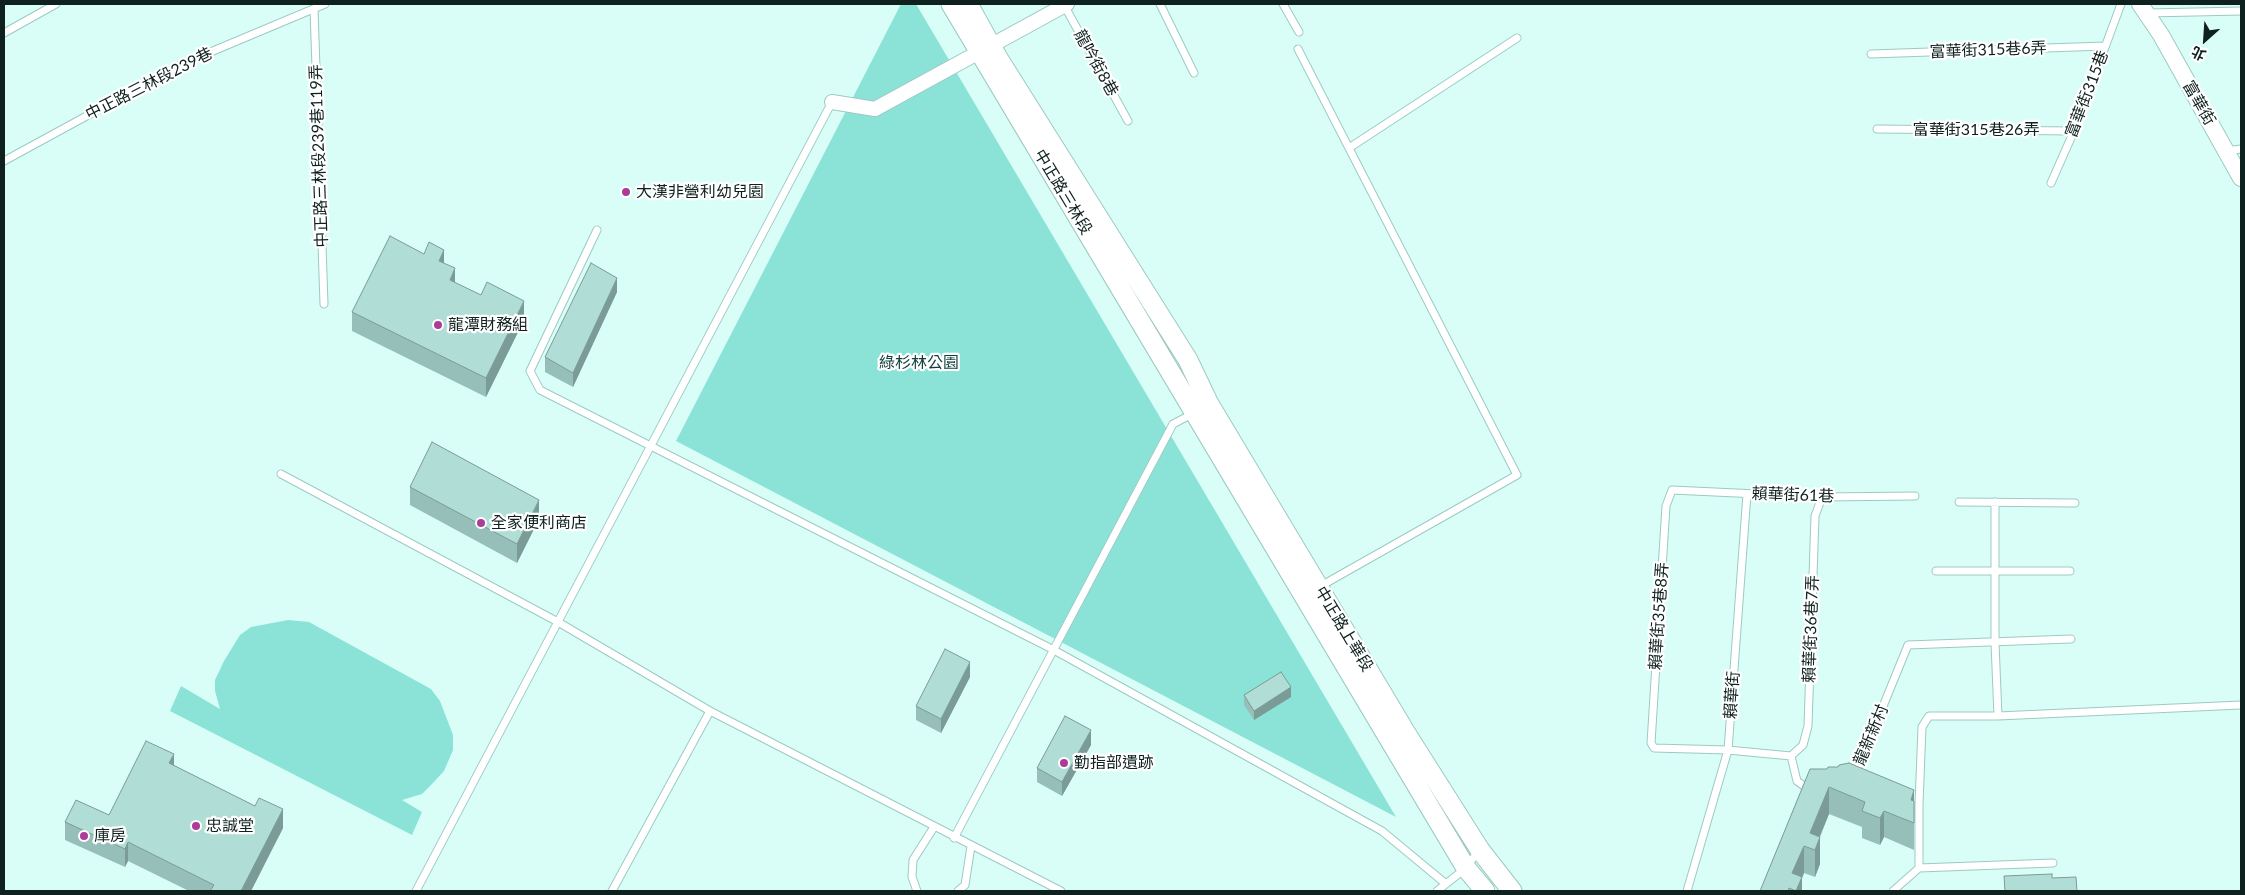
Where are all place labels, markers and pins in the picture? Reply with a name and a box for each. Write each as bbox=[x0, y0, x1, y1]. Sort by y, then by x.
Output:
place label: 大漢非營利幼兒園 bbox=[636, 182, 764, 202]
marker: 大漢非營利幼兒園 bbox=[620, 186, 632, 198]
place label: 龍潭財務組 bbox=[448, 315, 528, 335]
marker: 龍潭財務組 bbox=[432, 319, 444, 331]
place label: 全家便利商店 bbox=[491, 513, 587, 533]
marker: 全家便利商店 bbox=[475, 517, 487, 529]
place label: 勤指部遺跡 bbox=[1074, 753, 1154, 773]
marker: 勤指部遺跡 bbox=[1058, 757, 1070, 769]
place label: 忠誠堂 bbox=[206, 816, 254, 836]
marker: 忠誠堂 bbox=[190, 820, 202, 832]
place label: 庫房 bbox=[94, 826, 126, 846]
marker: 庫房 bbox=[78, 830, 90, 842]

